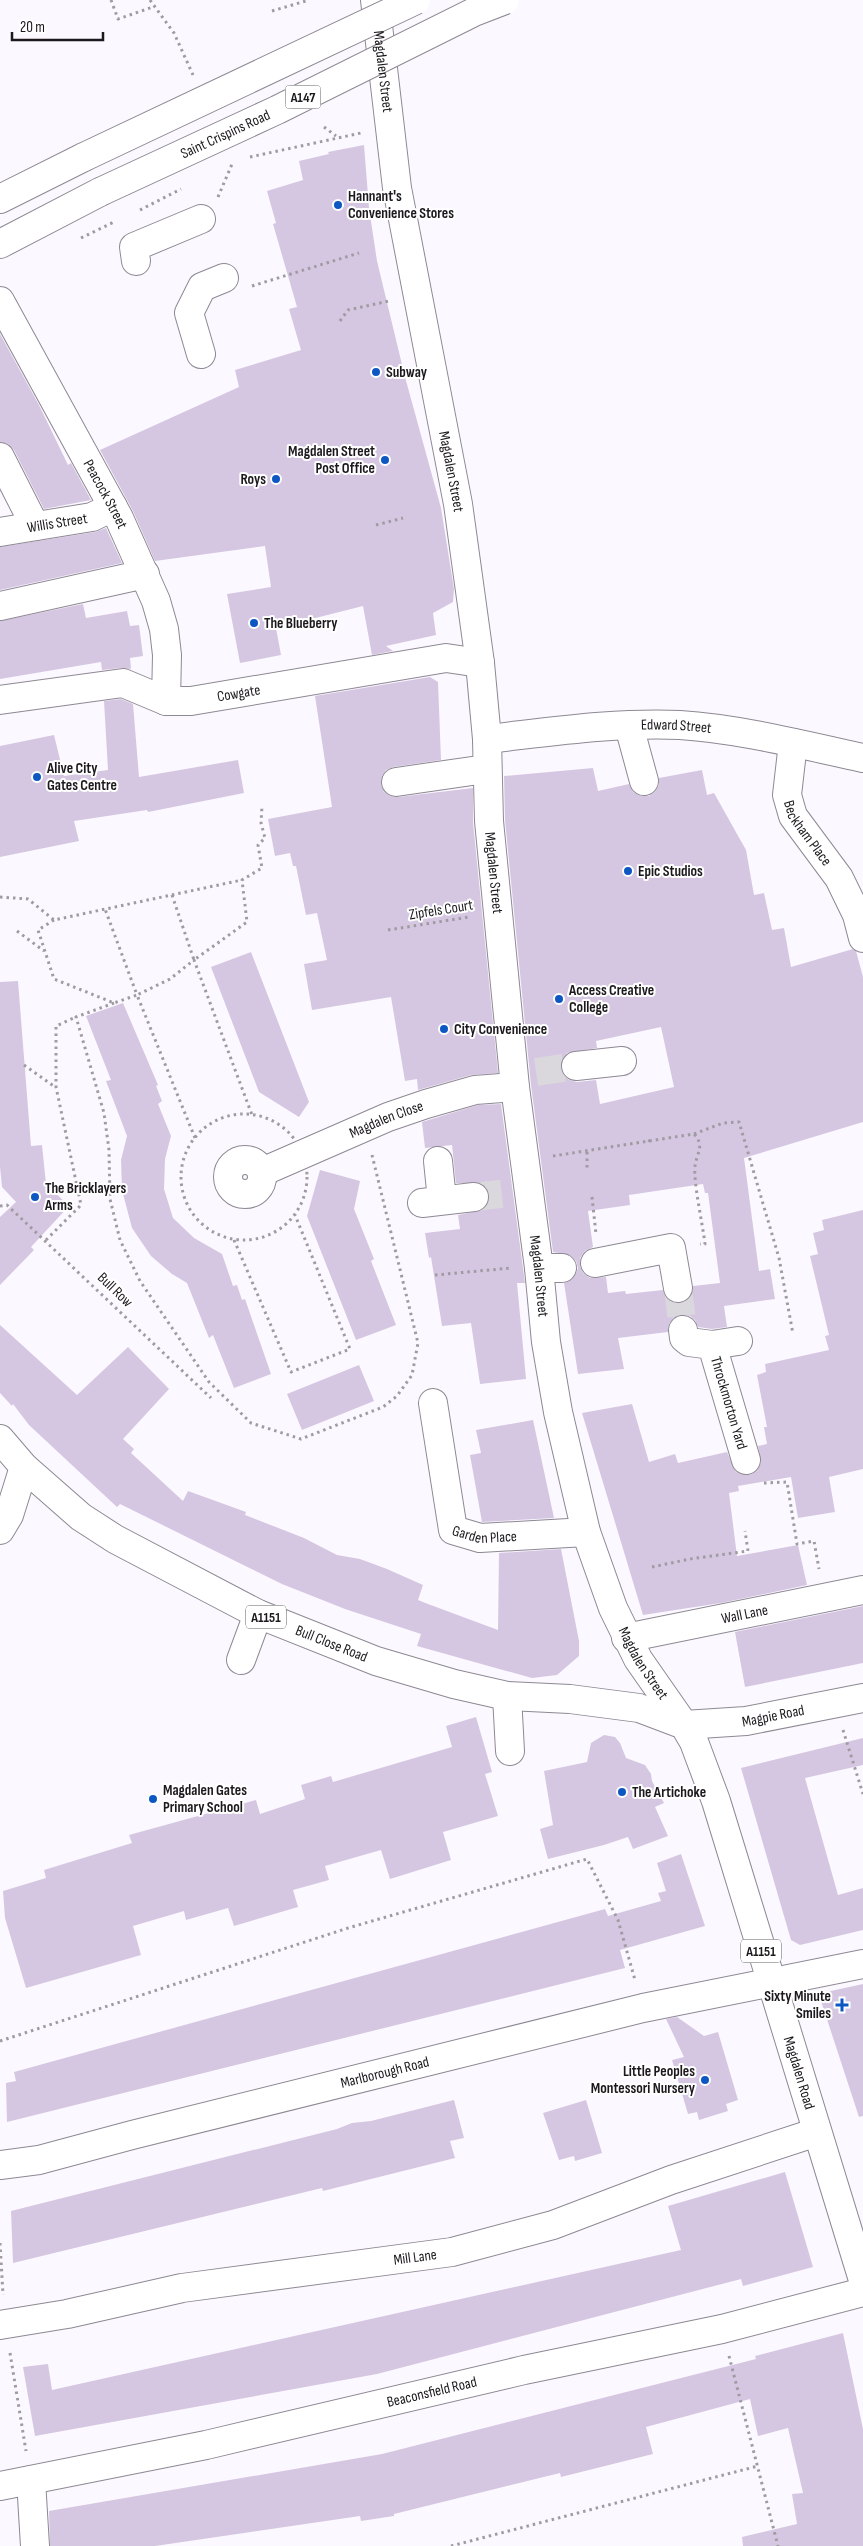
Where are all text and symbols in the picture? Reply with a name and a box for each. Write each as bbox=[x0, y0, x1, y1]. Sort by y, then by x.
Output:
scale bar bbox=[12, 10, 104, 42]
text: 20 m bbox=[20, 18, 45, 37]
street label: Magdalen Street bbox=[369, 30, 398, 114]
road number: A147 bbox=[286, 85, 320, 108]
street label: Saint Crispins Road bbox=[177, 105, 273, 163]
place label: Hannant's Convenience Stores bbox=[348, 187, 454, 223]
marker: Hannant's Convenience Stores bbox=[332, 199, 344, 211]
place label: Subway bbox=[386, 363, 428, 382]
marker: Subway bbox=[370, 366, 382, 378]
street label: Magdalen Street bbox=[435, 429, 469, 514]
place label: Magdalen Street Post Office bbox=[288, 442, 375, 478]
marker: Magdalen Street Post Office bbox=[379, 454, 391, 466]
street label: Peacock Street bbox=[79, 456, 132, 532]
place label: Roys bbox=[240, 470, 266, 489]
marker: Roys bbox=[270, 473, 282, 485]
street label: Willis Street bbox=[26, 508, 89, 537]
place label: The Blueberry bbox=[264, 614, 338, 633]
marker: The Blueberry bbox=[248, 617, 260, 629]
street label: Cowgate bbox=[215, 680, 262, 706]
street label: Edward Street bbox=[641, 715, 713, 738]
place label: Alive City Gates Centre bbox=[46, 759, 117, 795]
marker: Alive City Gates Centre bbox=[31, 771, 43, 783]
street label: Beckham Place bbox=[779, 798, 836, 870]
street label: Magdalen Street bbox=[481, 831, 508, 915]
place label: Epic Studios bbox=[638, 862, 703, 881]
marker: Epic Studios bbox=[622, 865, 634, 877]
street label: Zipfels Court bbox=[408, 896, 475, 924]
place label: Access Creative College bbox=[568, 981, 654, 1017]
marker: Access Creative College bbox=[553, 993, 565, 1005]
place label: City Convenience bbox=[454, 1020, 547, 1039]
marker: City Convenience bbox=[438, 1023, 450, 1035]
street label: Magdalen Close bbox=[346, 1096, 426, 1142]
place label: The Bricklayers Arms bbox=[44, 1179, 126, 1215]
marker: The Bricklayers Arms bbox=[29, 1191, 41, 1203]
street label: Magdalen Street bbox=[525, 1234, 553, 1318]
street label: Bull Row bbox=[93, 1268, 137, 1312]
street label: Throckmorton Yard bbox=[706, 1354, 752, 1452]
street label: Garden Place bbox=[450, 1521, 517, 1547]
street label: Wall Lane bbox=[720, 1600, 769, 1628]
road number: A1151 bbox=[246, 1605, 286, 1628]
street label: Bull Close Road bbox=[293, 1620, 371, 1666]
street label: Magdalen Street bbox=[614, 1624, 673, 1703]
street label: Magpie Road bbox=[740, 1700, 806, 1731]
place label: Magdalen Gates Primary School bbox=[163, 1781, 247, 1817]
place label: The Artichoke bbox=[632, 1783, 706, 1802]
marker: The Artichoke bbox=[616, 1786, 628, 1798]
marker: Magdalen Gates Primary School bbox=[147, 1793, 159, 1805]
road number: A1151 bbox=[741, 1940, 781, 1962]
place label: Sixty Minute Smiles bbox=[764, 1987, 831, 2023]
marker: Sixty Minute Smiles bbox=[835, 1998, 849, 2012]
street label: Magdalen Road bbox=[779, 2034, 820, 2112]
street label: Marlborough Road bbox=[338, 2052, 431, 2092]
place label: Little Peoples Montessori Nursery bbox=[591, 2062, 696, 2098]
marker: Little Peoples Montessori Nursery bbox=[699, 2074, 711, 2086]
street label: Mill Lane bbox=[392, 2245, 438, 2269]
street label: Beaconsfield Road bbox=[385, 2372, 479, 2412]

